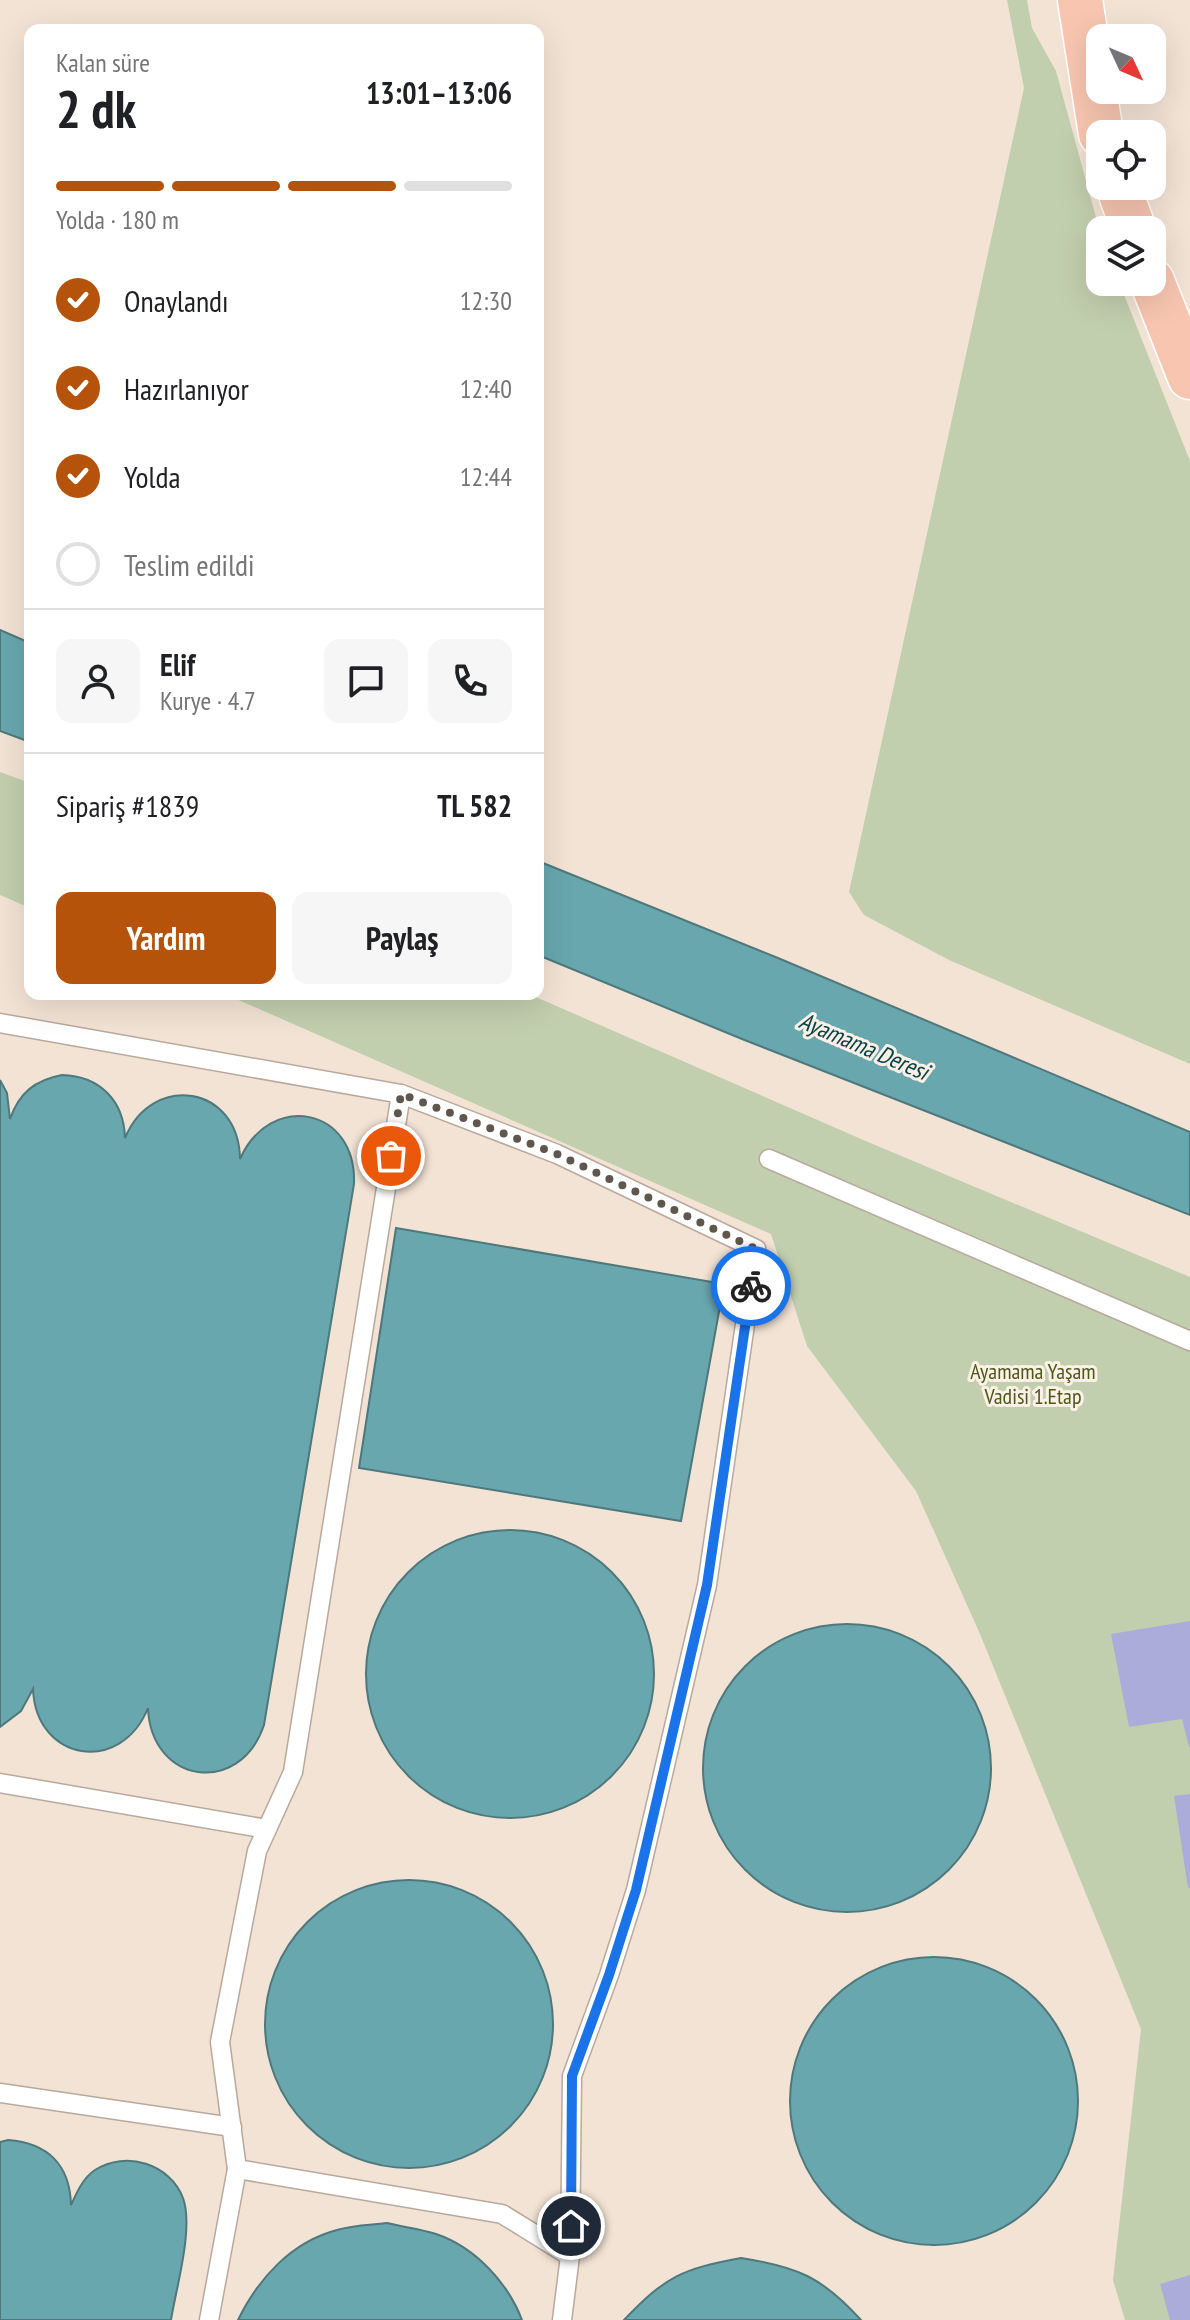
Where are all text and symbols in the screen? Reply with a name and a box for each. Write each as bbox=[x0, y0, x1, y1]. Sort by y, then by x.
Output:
north arrow bbox=[1086, 24, 1166, 104]
map controls bbox=[1086, 24, 1166, 296]
text: Kalan süre bbox=[56, 46, 150, 79]
text: 13:01–13:06 bbox=[366, 73, 512, 112]
text: 2 dk bbox=[56, 75, 136, 142]
button: locate bbox=[1086, 120, 1166, 200]
text: Yolda · 180 m bbox=[56, 203, 179, 236]
button: layers bbox=[1086, 216, 1166, 296]
icon: check bbox=[56, 278, 100, 322]
text: Onaylandı bbox=[124, 281, 229, 320]
text: 12:30 bbox=[460, 284, 512, 317]
icon: check bbox=[56, 366, 100, 410]
text: Hazırlanıyor bbox=[124, 369, 249, 408]
text: 12:40 bbox=[460, 372, 512, 405]
icon: check bbox=[56, 454, 100, 498]
text: Yolda bbox=[124, 457, 180, 496]
text: 12:44 bbox=[460, 460, 512, 493]
text: Teslim edildi bbox=[124, 545, 255, 584]
button: person bbox=[56, 639, 140, 723]
button: chat bbox=[324, 639, 408, 723]
button: phone bbox=[428, 639, 512, 723]
text: Elif bbox=[160, 645, 195, 684]
text: Kurye · 4.7 bbox=[160, 684, 256, 717]
text: Sipariş #1839 bbox=[56, 786, 199, 825]
text: TL 582 bbox=[437, 786, 512, 825]
button: Yardım bbox=[56, 892, 276, 984]
button: Paylaş bbox=[292, 892, 512, 984]
water label: Ayamama Deresi bbox=[795, 1005, 936, 1088]
pin bbox=[357, 1122, 425, 1190]
icon: bag bbox=[369, 1134, 413, 1178]
courier bbox=[711, 1246, 791, 1326]
icon: bike bbox=[729, 1264, 773, 1308]
park label: Ayamama Yaşam Vadisi 1.Etap bbox=[970, 1357, 1096, 1410]
pin bbox=[537, 2192, 605, 2260]
icon: home bbox=[549, 2204, 593, 2248]

